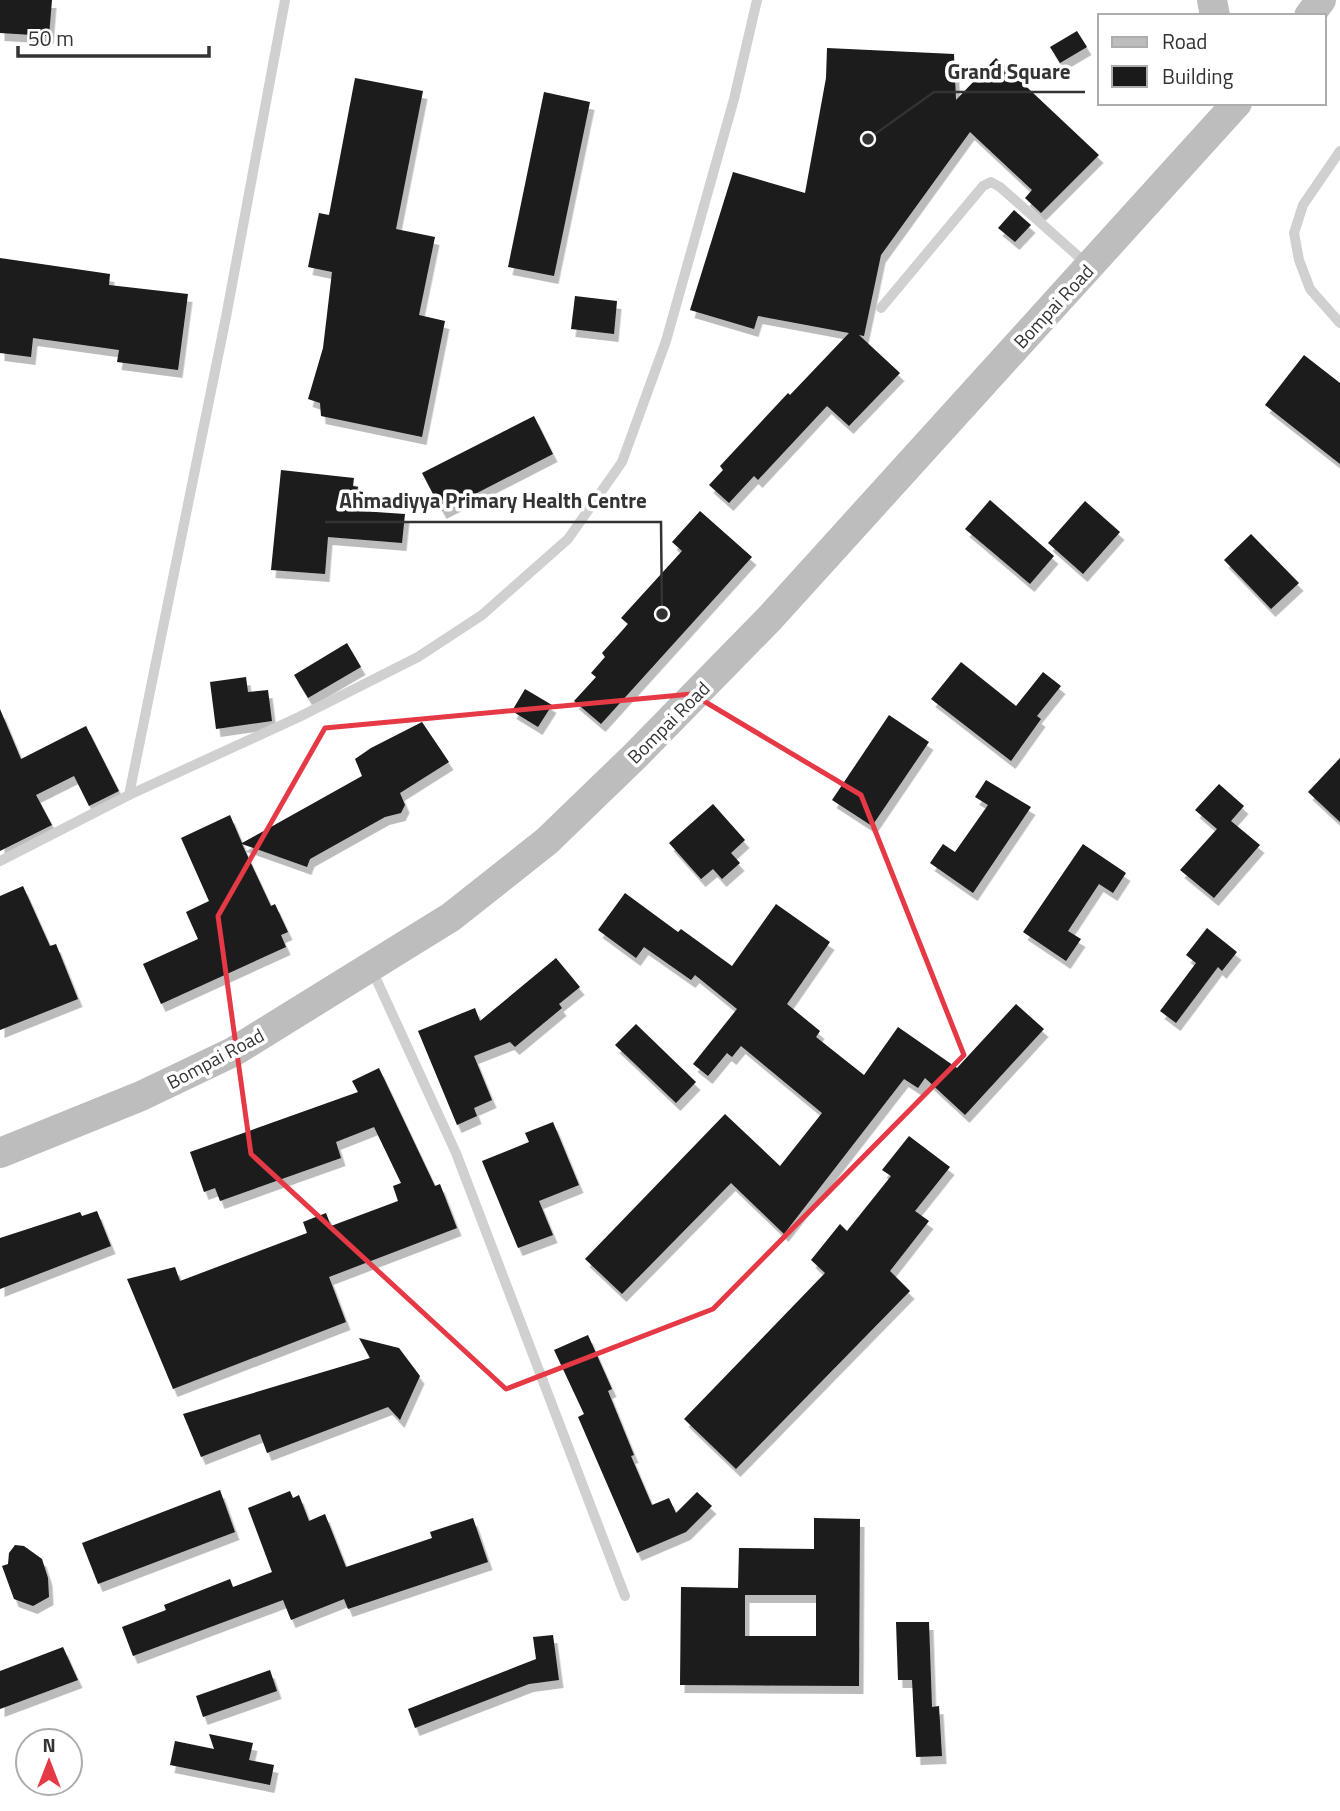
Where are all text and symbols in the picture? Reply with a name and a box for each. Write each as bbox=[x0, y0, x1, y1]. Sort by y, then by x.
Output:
scale bar bbox=[18, 14, 208, 58]
legend bbox=[1098, 14, 1326, 105]
text: 50 m bbox=[28, 22, 74, 54]
text: Road bbox=[1162, 25, 1207, 57]
callout: Grand Square bbox=[934, 50, 1085, 92]
text: Grand Square bbox=[948, 55, 1070, 87]
text: Building bbox=[1162, 60, 1234, 92]
street label: Bompai Road bbox=[1006, 257, 1100, 355]
callout: Ahmadiyya Primary Health Centre bbox=[325, 480, 661, 522]
text: Ahmadiyya Primary Health Centre bbox=[339, 484, 647, 516]
street label: Bompai Road bbox=[620, 674, 716, 770]
street label: Bompai Road bbox=[161, 1020, 269, 1096]
north arrow bbox=[14, 1727, 84, 1797]
text: N bbox=[42, 1730, 56, 1759]

